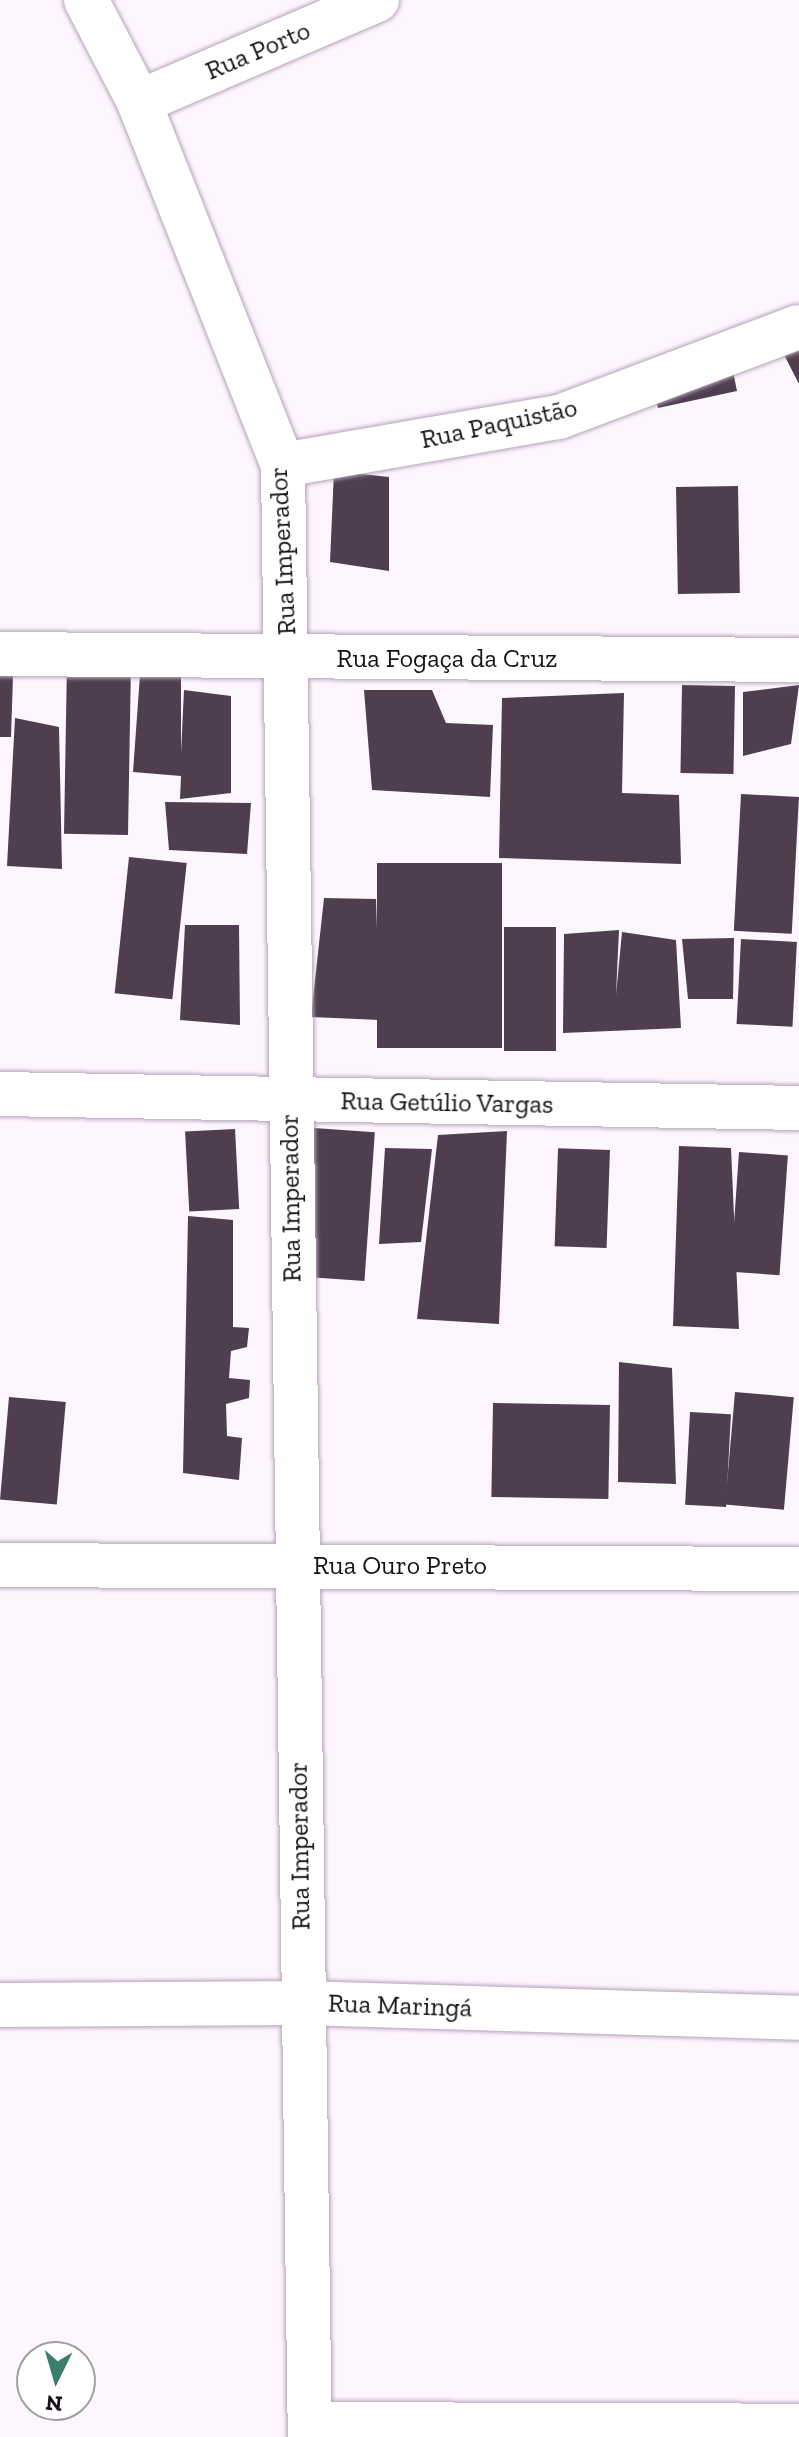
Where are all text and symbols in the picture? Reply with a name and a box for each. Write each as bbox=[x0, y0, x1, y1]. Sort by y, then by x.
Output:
street label: Rua Porto bbox=[201, 15, 315, 87]
street label: Rua Paquistão bbox=[418, 392, 580, 456]
street label: Rua Imperador bbox=[263, 466, 303, 636]
street label: Rua Fogaça da Cruz bbox=[337, 643, 557, 675]
street label: Rua Getúlio Vargas bbox=[340, 1086, 554, 1120]
street label: Rua Imperador bbox=[274, 1114, 308, 1282]
street label: Rua Ouro Preto bbox=[313, 1550, 487, 1582]
street label: Rua Imperador bbox=[283, 1762, 317, 1930]
street label: Rua Maringá bbox=[327, 1988, 473, 2024]
north arrow bbox=[16, 2341, 96, 2421]
text: N bbox=[45, 2389, 64, 2418]

